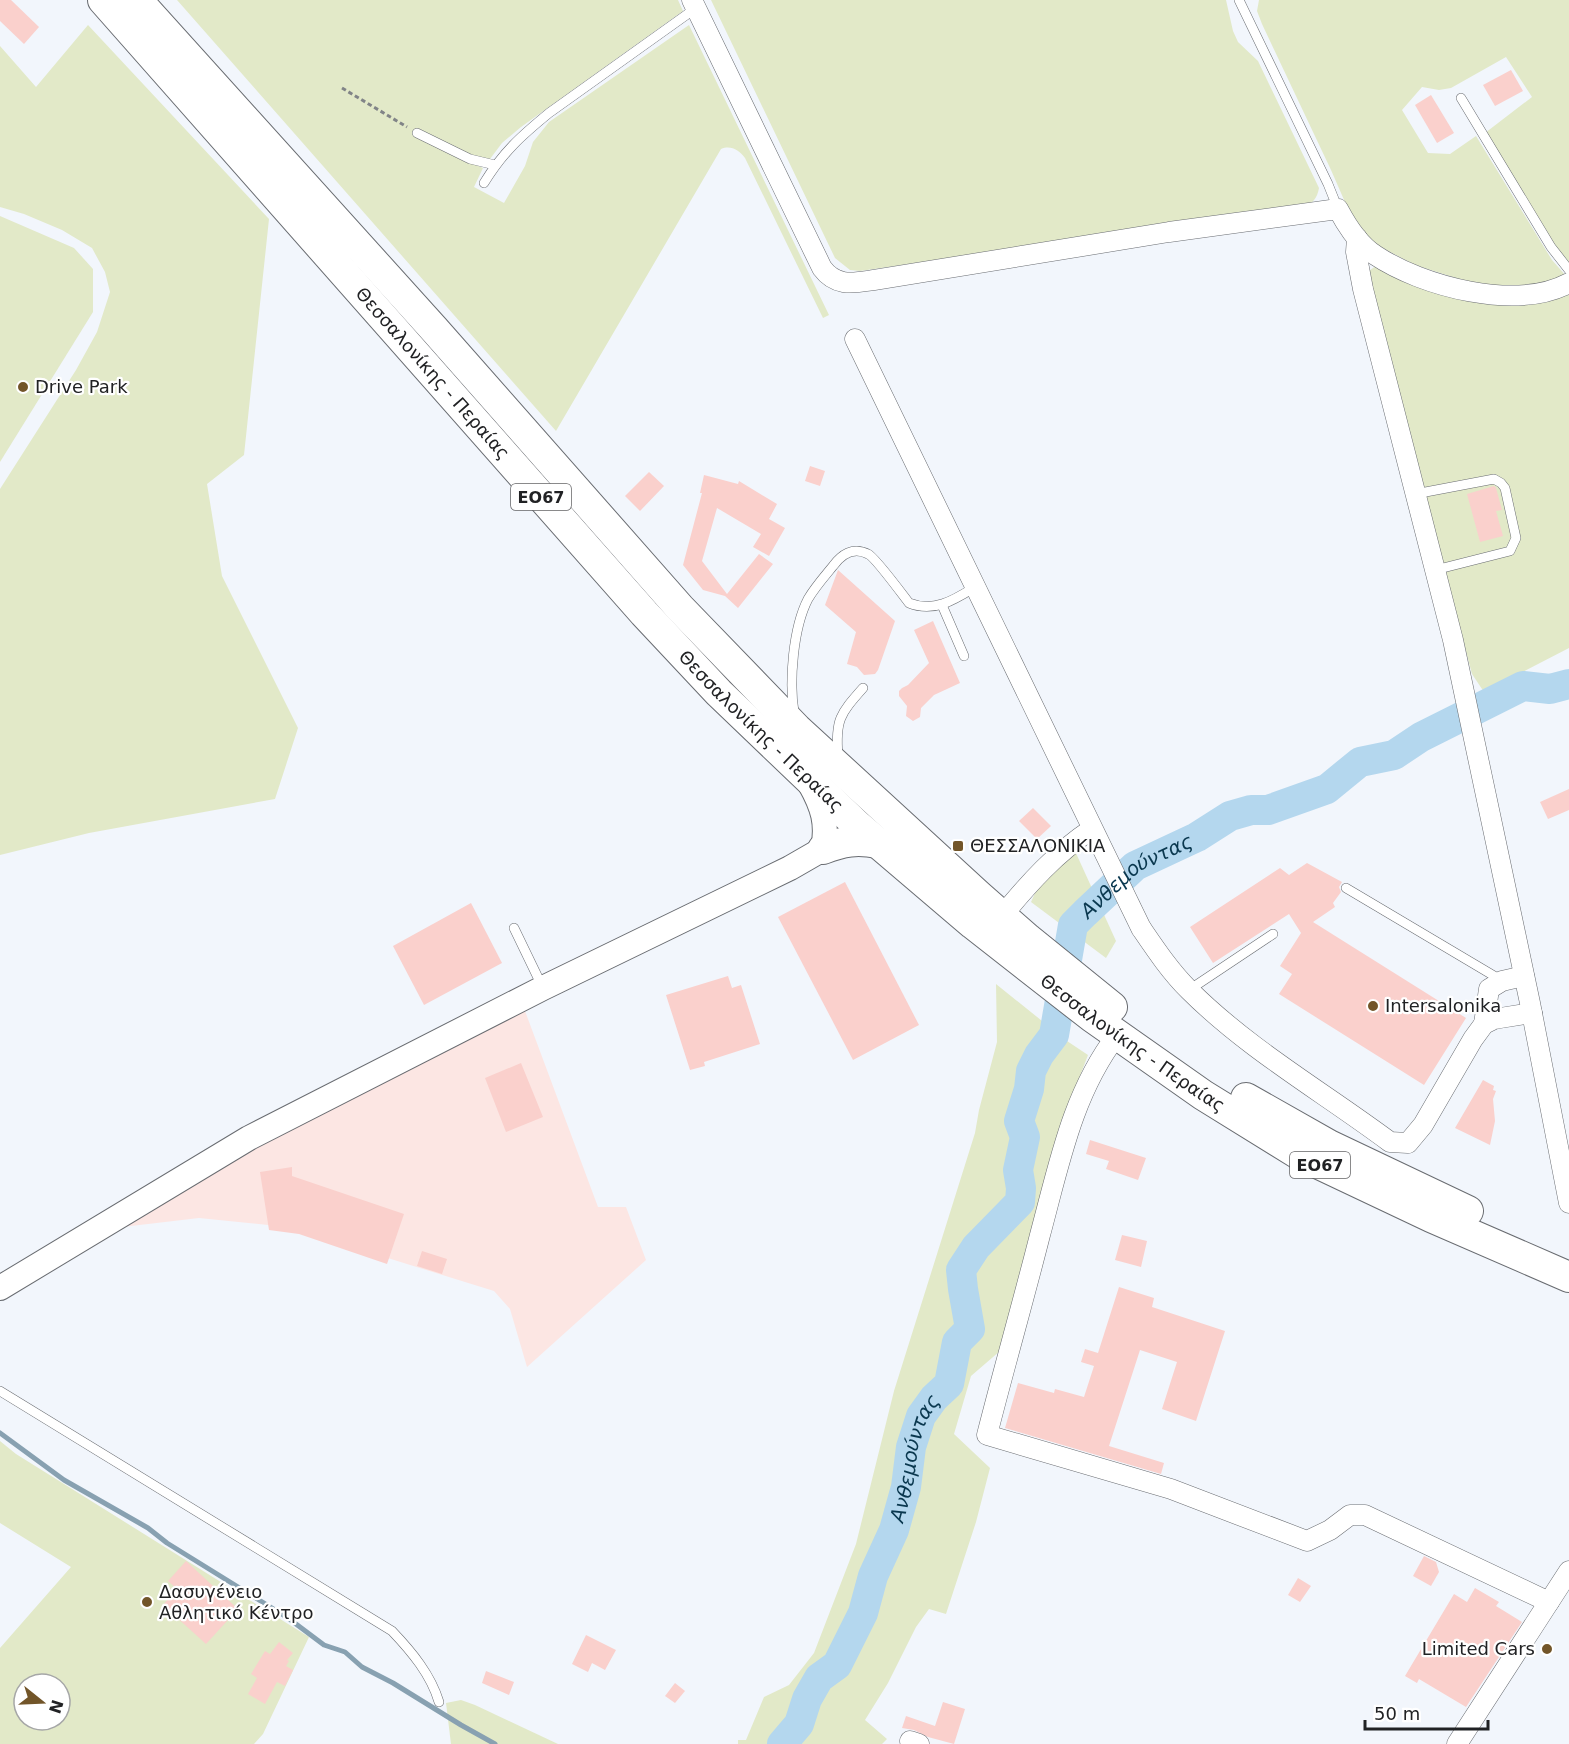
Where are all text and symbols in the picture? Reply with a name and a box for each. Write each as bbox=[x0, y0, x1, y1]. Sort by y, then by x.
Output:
street label: Θεσσαλονίκης - Περαίας bbox=[352, 283, 514, 463]
place label: Drive Park bbox=[35, 376, 128, 397]
marker: Drive Park bbox=[16, 380, 30, 394]
road number: ΕΟ67 bbox=[511, 484, 571, 510]
street label: Θεσσαλονίκης - Περαίας bbox=[675, 646, 848, 816]
water label: Ανθεμούντας bbox=[1074, 829, 1197, 924]
place label: ΘΕΣΣΑΛΟΝΙΚΙΑ bbox=[970, 835, 1106, 856]
marker: ΘΕΣΣΑΛΟΝΙΚΙΑ bbox=[951, 839, 965, 853]
street label: Θεσσαλονίκης - Περαίας bbox=[1036, 970, 1229, 1116]
place label: Intersalonika bbox=[1385, 995, 1501, 1016]
marker: Intersalonika bbox=[1366, 999, 1380, 1013]
road number: ΕΟ67 bbox=[1290, 1152, 1350, 1178]
water label: Ανθεμούντας bbox=[884, 1389, 945, 1527]
place label: Δασυγένειο Αθλητικό Κέντρο bbox=[159, 1581, 314, 1623]
marker: Δασυγένειο Αθλητικό Κέντρο bbox=[140, 1595, 154, 1609]
place label: Limited Cars bbox=[1422, 1638, 1535, 1659]
marker: Limited Cars bbox=[1540, 1642, 1554, 1656]
north arrow bbox=[12, 1672, 72, 1732]
scale bar bbox=[1365, 1693, 1488, 1731]
text: N bbox=[45, 1697, 67, 1716]
text: 50 m bbox=[1374, 1703, 1420, 1724]

